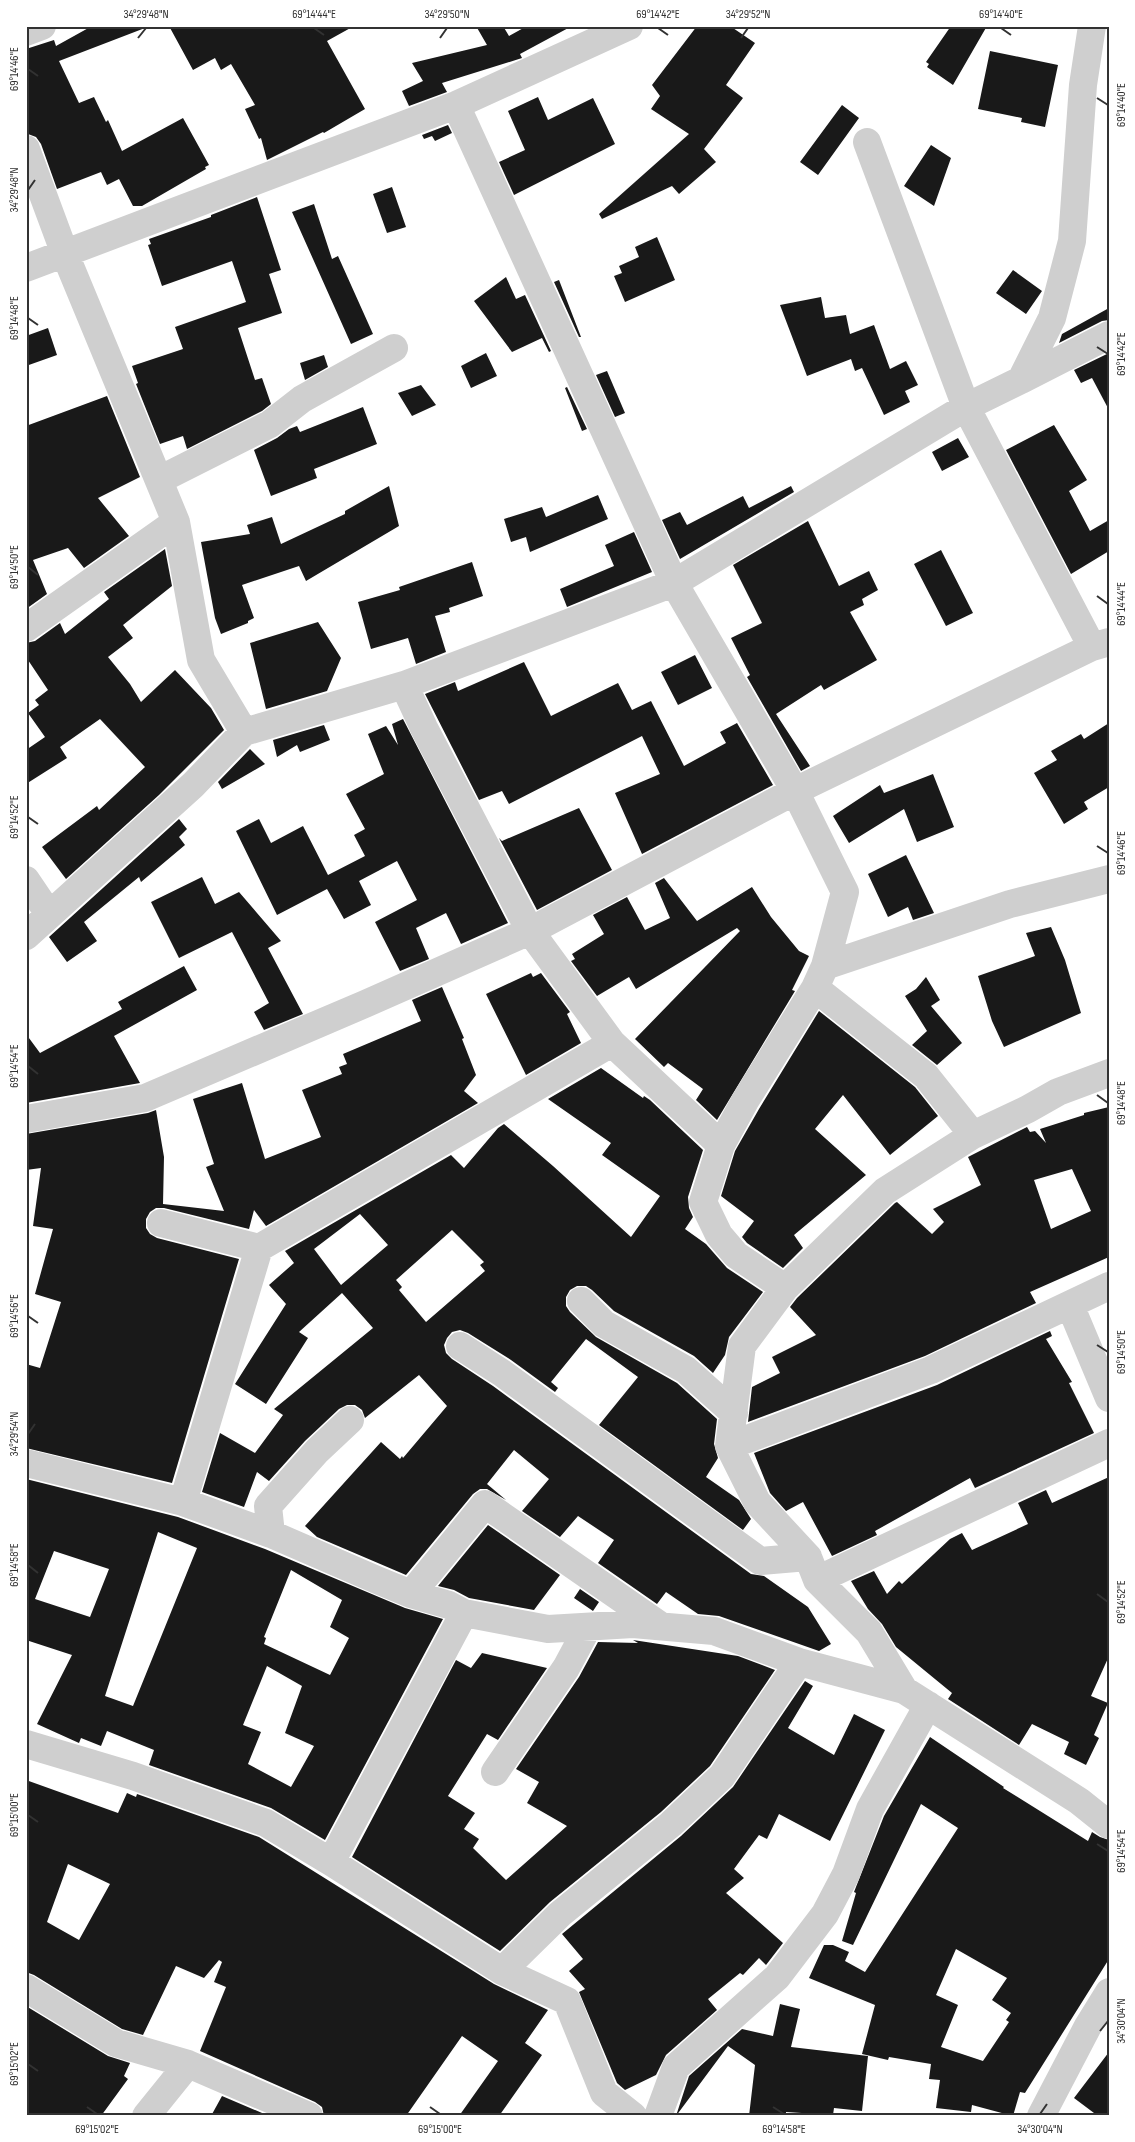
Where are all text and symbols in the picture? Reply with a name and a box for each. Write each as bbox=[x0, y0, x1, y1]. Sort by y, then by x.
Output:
text: 34°29'48"N bbox=[123, 7, 169, 22]
text: 69°14'44"E bbox=[292, 7, 336, 22]
text: 34°29'50"N bbox=[424, 7, 470, 22]
text: 69°14'42"E bbox=[636, 7, 680, 22]
text: 34°29'52"N bbox=[726, 7, 770, 22]
text: 69°14'40"E bbox=[979, 7, 1023, 22]
text: 69°14'46"E bbox=[7, 47, 22, 91]
text: 69°14'40"E bbox=[1114, 83, 1129, 127]
text: 34°29'48"N bbox=[7, 167, 22, 213]
text: 69°14'48"E bbox=[7, 296, 22, 340]
text: 69°14'42"E bbox=[1114, 332, 1129, 376]
text: 69°14'50"E bbox=[7, 545, 22, 589]
text: 69°14'44"E bbox=[1114, 582, 1129, 626]
text: 69°14'52"E bbox=[7, 795, 22, 839]
text: 69°14'46"E bbox=[1114, 831, 1129, 875]
text: 69°14'54"E bbox=[7, 1044, 22, 1088]
text: 69°14'48"E bbox=[1114, 1081, 1129, 1125]
text: 69°14'56"E bbox=[7, 1294, 22, 1338]
text: 69°14'50"E bbox=[1114, 1330, 1129, 1374]
text: 34°29'54"N bbox=[7, 1412, 22, 1456]
text: 69°14'58"E bbox=[7, 1543, 22, 1587]
text: 69°14'52"E bbox=[1114, 1580, 1129, 1624]
text: 69°15'00"E bbox=[7, 1793, 22, 1837]
text: 69°14'54"E bbox=[1114, 1829, 1129, 1873]
text: 34°30'04"N bbox=[1114, 1998, 1129, 2044]
text: 69°15'02"E bbox=[7, 2042, 22, 2086]
text: 69°15'02"E bbox=[75, 2122, 119, 2137]
text: 69°15'00"E bbox=[418, 2122, 462, 2137]
text: 69°14'58"E bbox=[762, 2122, 806, 2137]
text: 34°30'04"N bbox=[1017, 2122, 1063, 2137]

